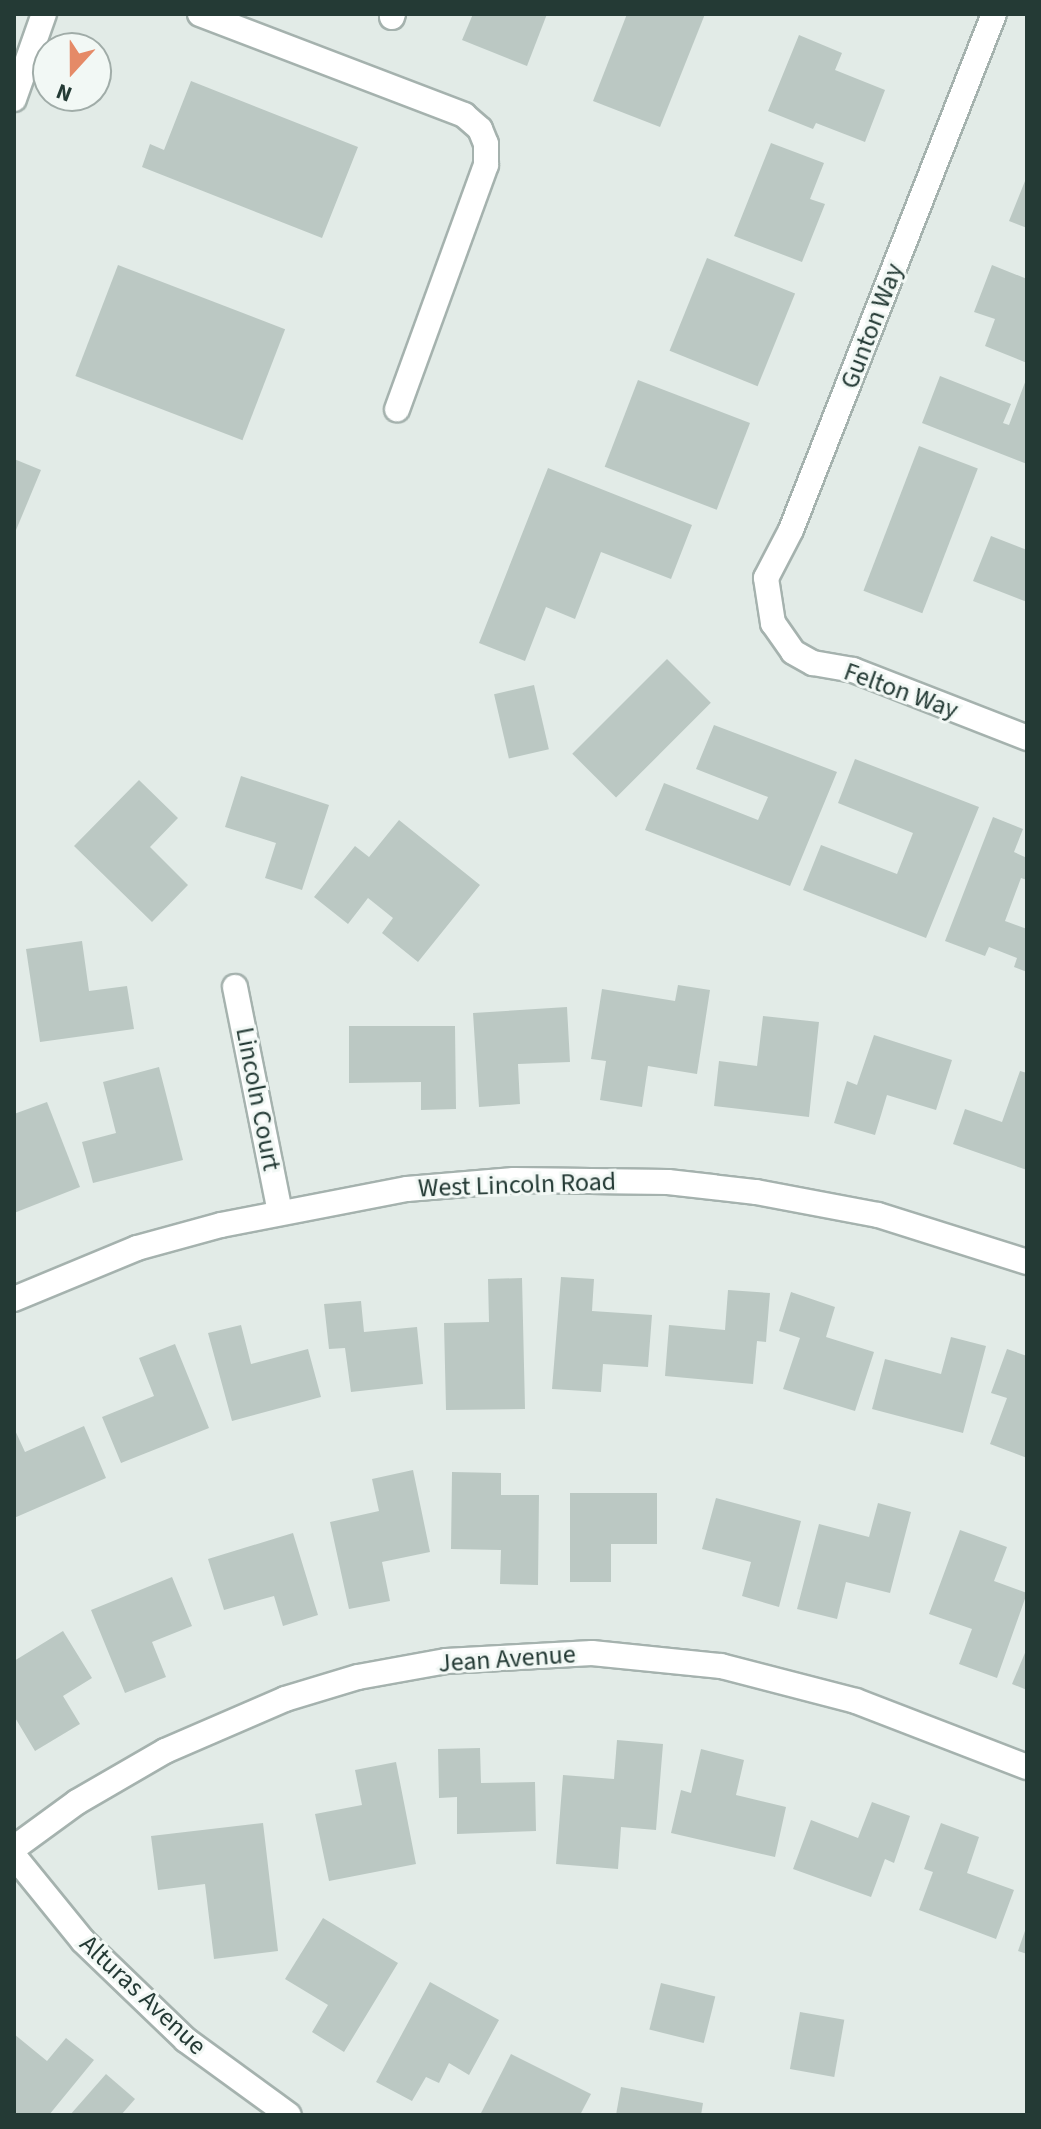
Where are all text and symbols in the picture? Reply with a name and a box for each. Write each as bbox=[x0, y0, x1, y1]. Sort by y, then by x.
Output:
north arrow bbox=[32, 32, 112, 112]
text: N bbox=[52, 75, 77, 110]
street label: Gunton Way bbox=[834, 259, 910, 393]
street label: Felton Way bbox=[840, 656, 962, 726]
street label: Lincoln Court bbox=[229, 1025, 287, 1173]
street label: West Lincoln Road bbox=[417, 1166, 617, 1204]
street label: Jean Avenue bbox=[437, 1639, 577, 1679]
street label: Alturas Avenue bbox=[73, 1929, 213, 2061]

